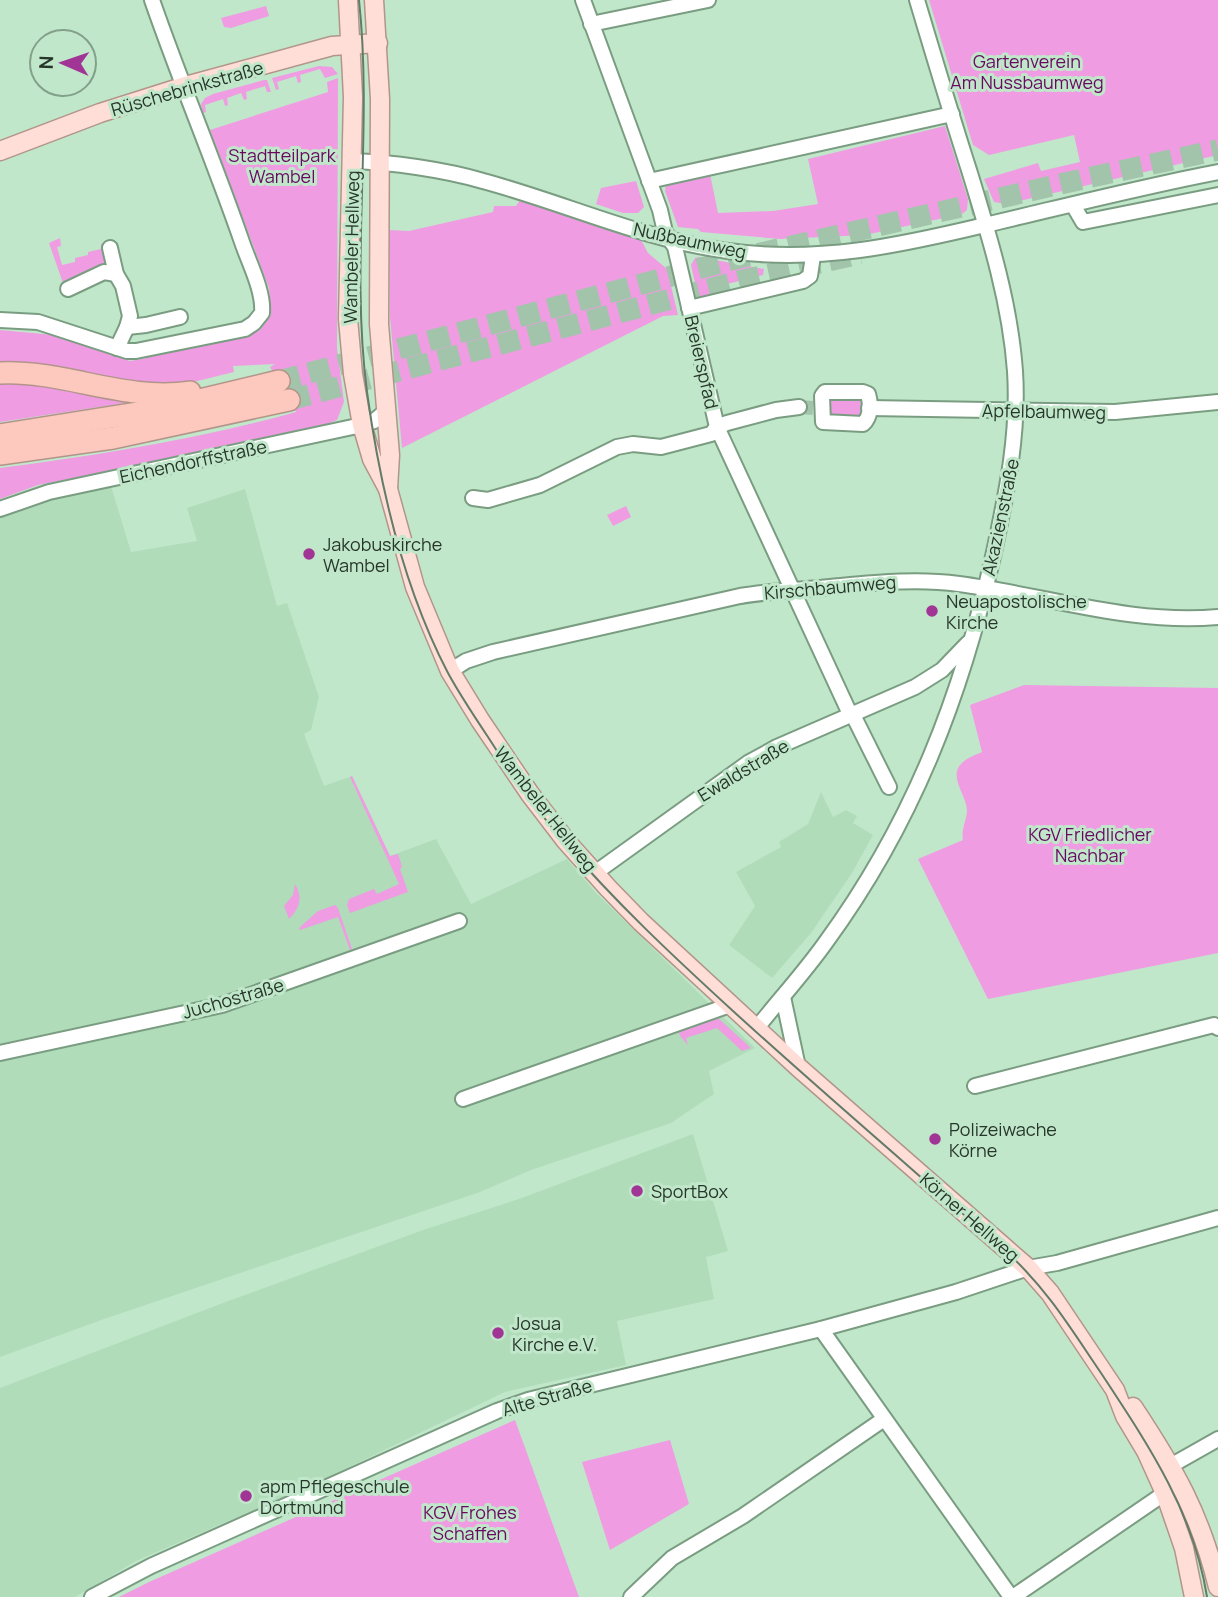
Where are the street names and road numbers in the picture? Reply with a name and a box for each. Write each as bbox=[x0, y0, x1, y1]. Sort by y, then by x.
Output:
street label: Rüschebrinkstraße bbox=[108, 55, 266, 121]
street label: Wambeler Hellweg bbox=[338, 170, 364, 324]
street label: Nußbaumweg bbox=[631, 216, 749, 264]
street label: Breierspfad bbox=[680, 313, 724, 411]
street label: Apfelbaumweg bbox=[982, 398, 1106, 424]
street label: Eichendorffstraße bbox=[117, 434, 269, 488]
street label: Akazienstraße bbox=[976, 456, 1024, 578]
street label: Kirschbaumweg bbox=[763, 569, 897, 605]
street label: Ewaldstraße bbox=[693, 733, 793, 807]
street label: Wambeler Hellweg bbox=[489, 741, 603, 877]
street label: Juchostraße bbox=[180, 972, 286, 1024]
street label: Körner Hellweg bbox=[915, 1167, 1025, 1267]
street label: Alte Straße bbox=[499, 1373, 595, 1421]

